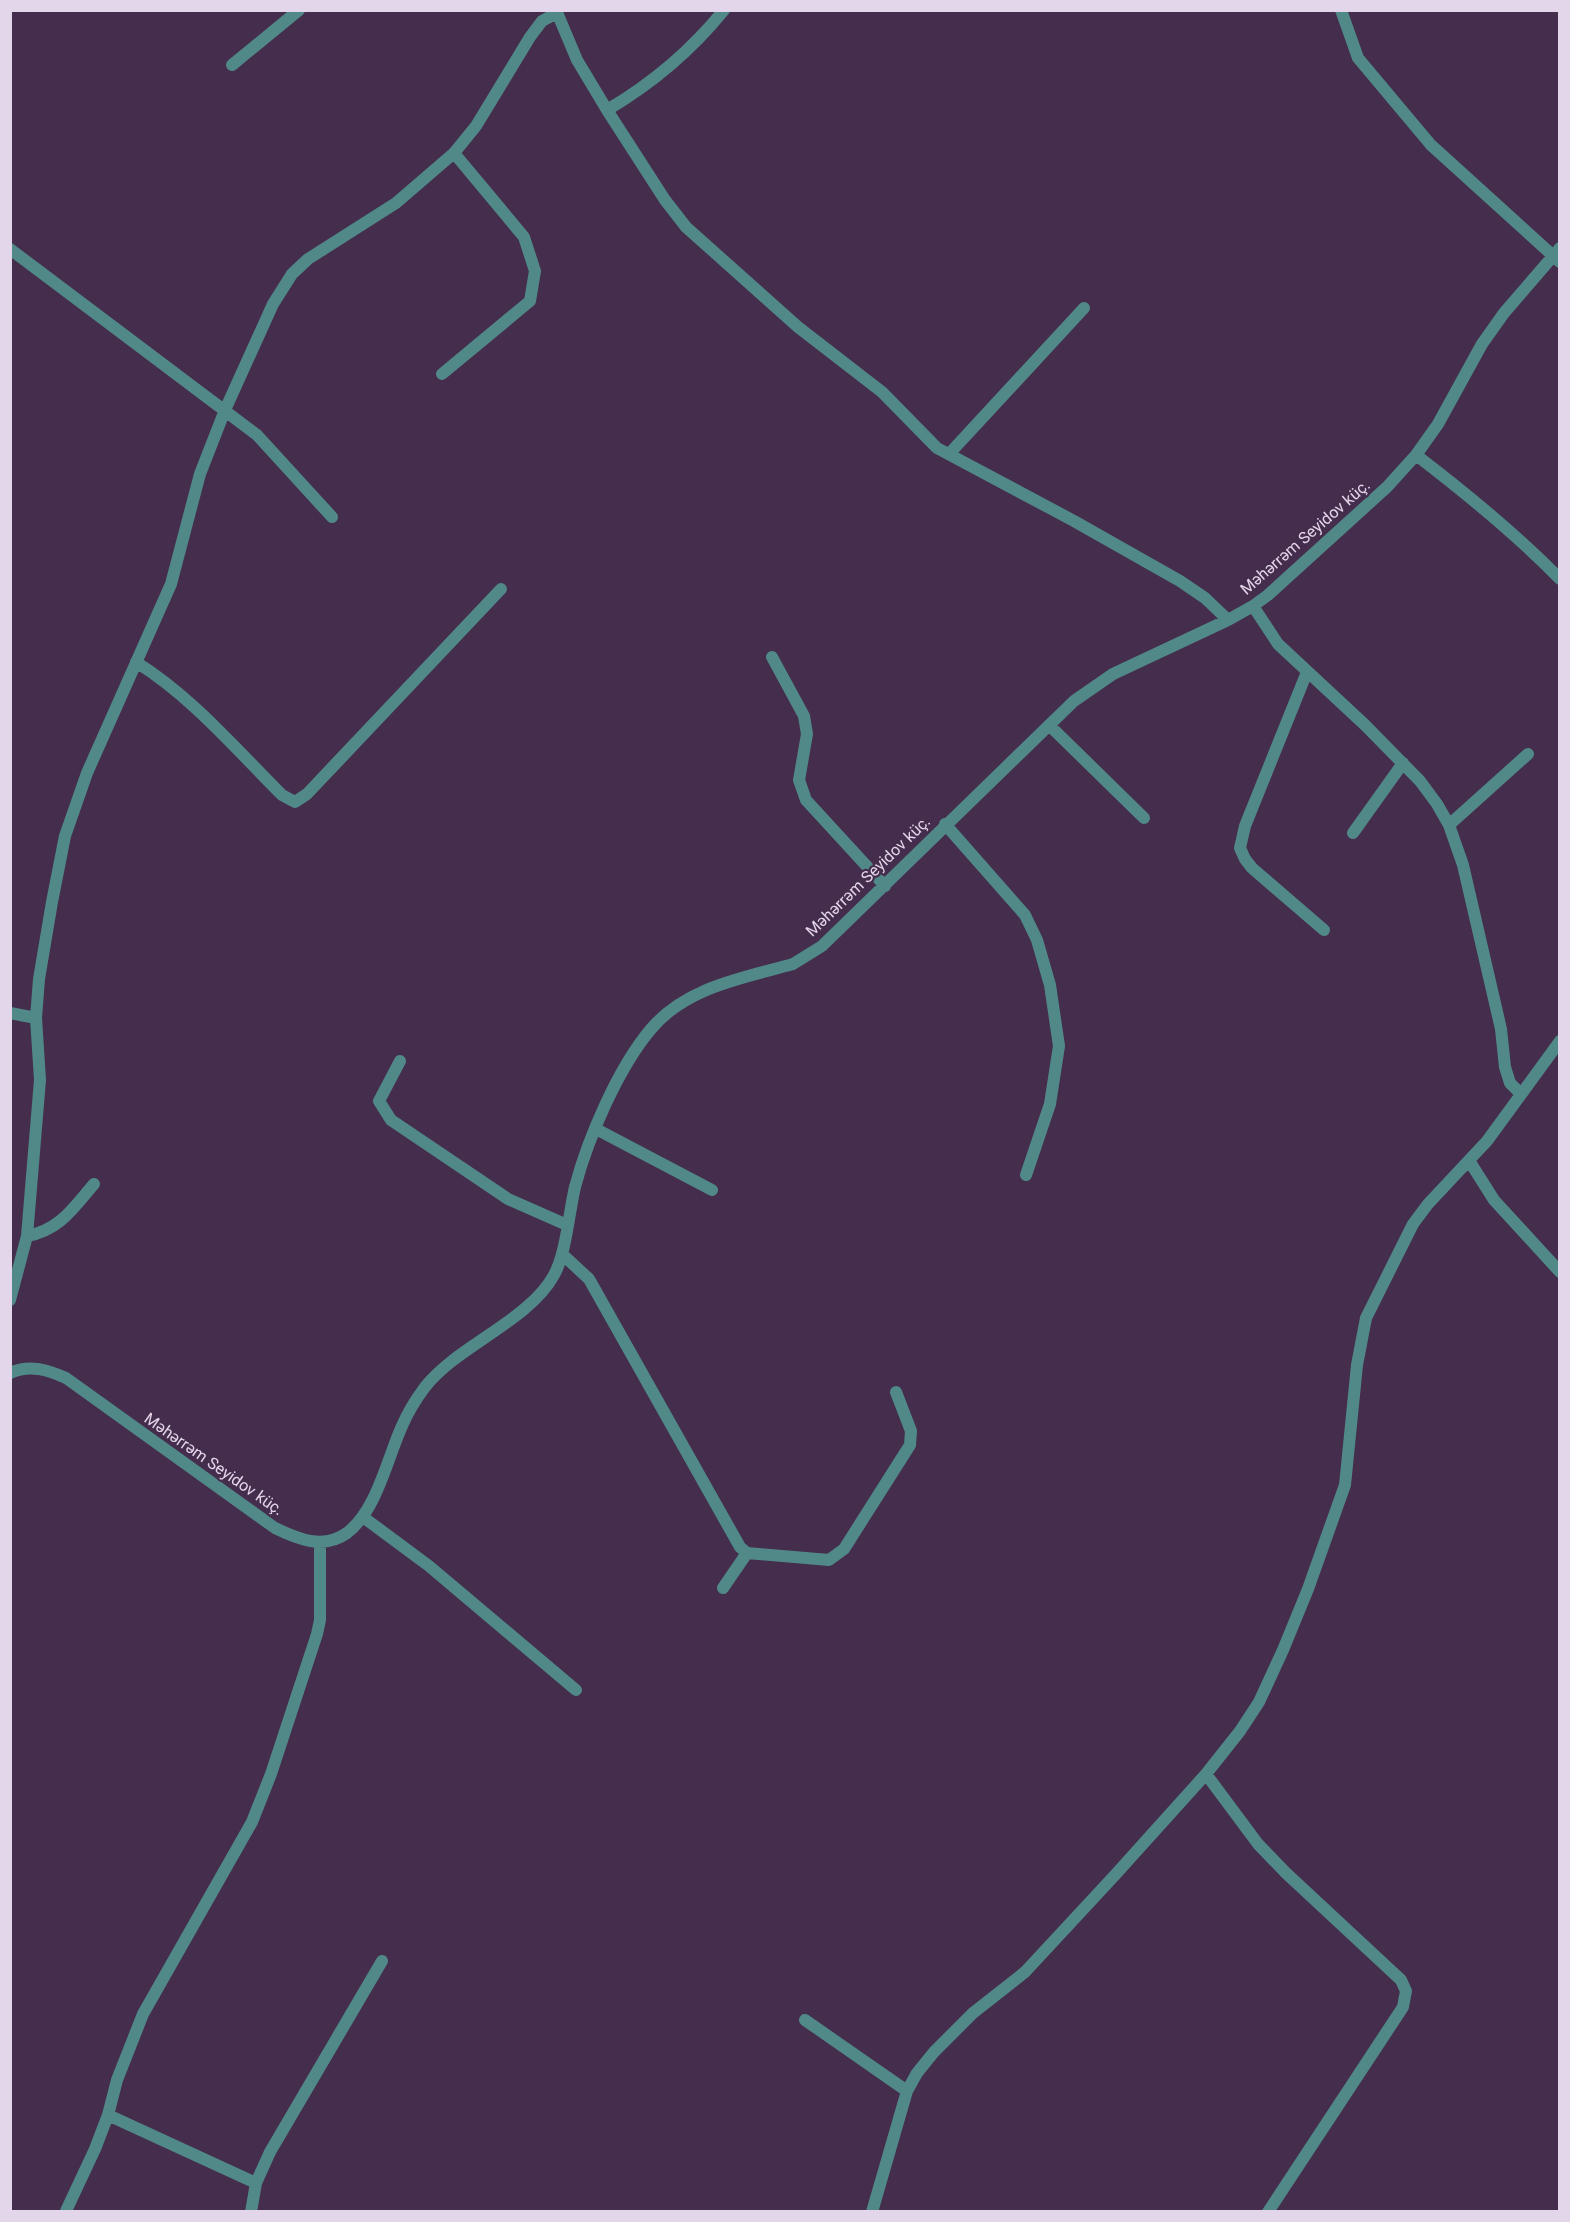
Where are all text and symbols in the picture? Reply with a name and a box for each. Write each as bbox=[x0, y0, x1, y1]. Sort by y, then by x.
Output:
street label: Məhərrəm Seyidov küç. bbox=[1236, 476, 1374, 598]
street label: Məhərrəm Seyidov küç. bbox=[802, 812, 934, 940]
street label: Məhərrəm Seyidov küç. bbox=[141, 1409, 287, 1519]

